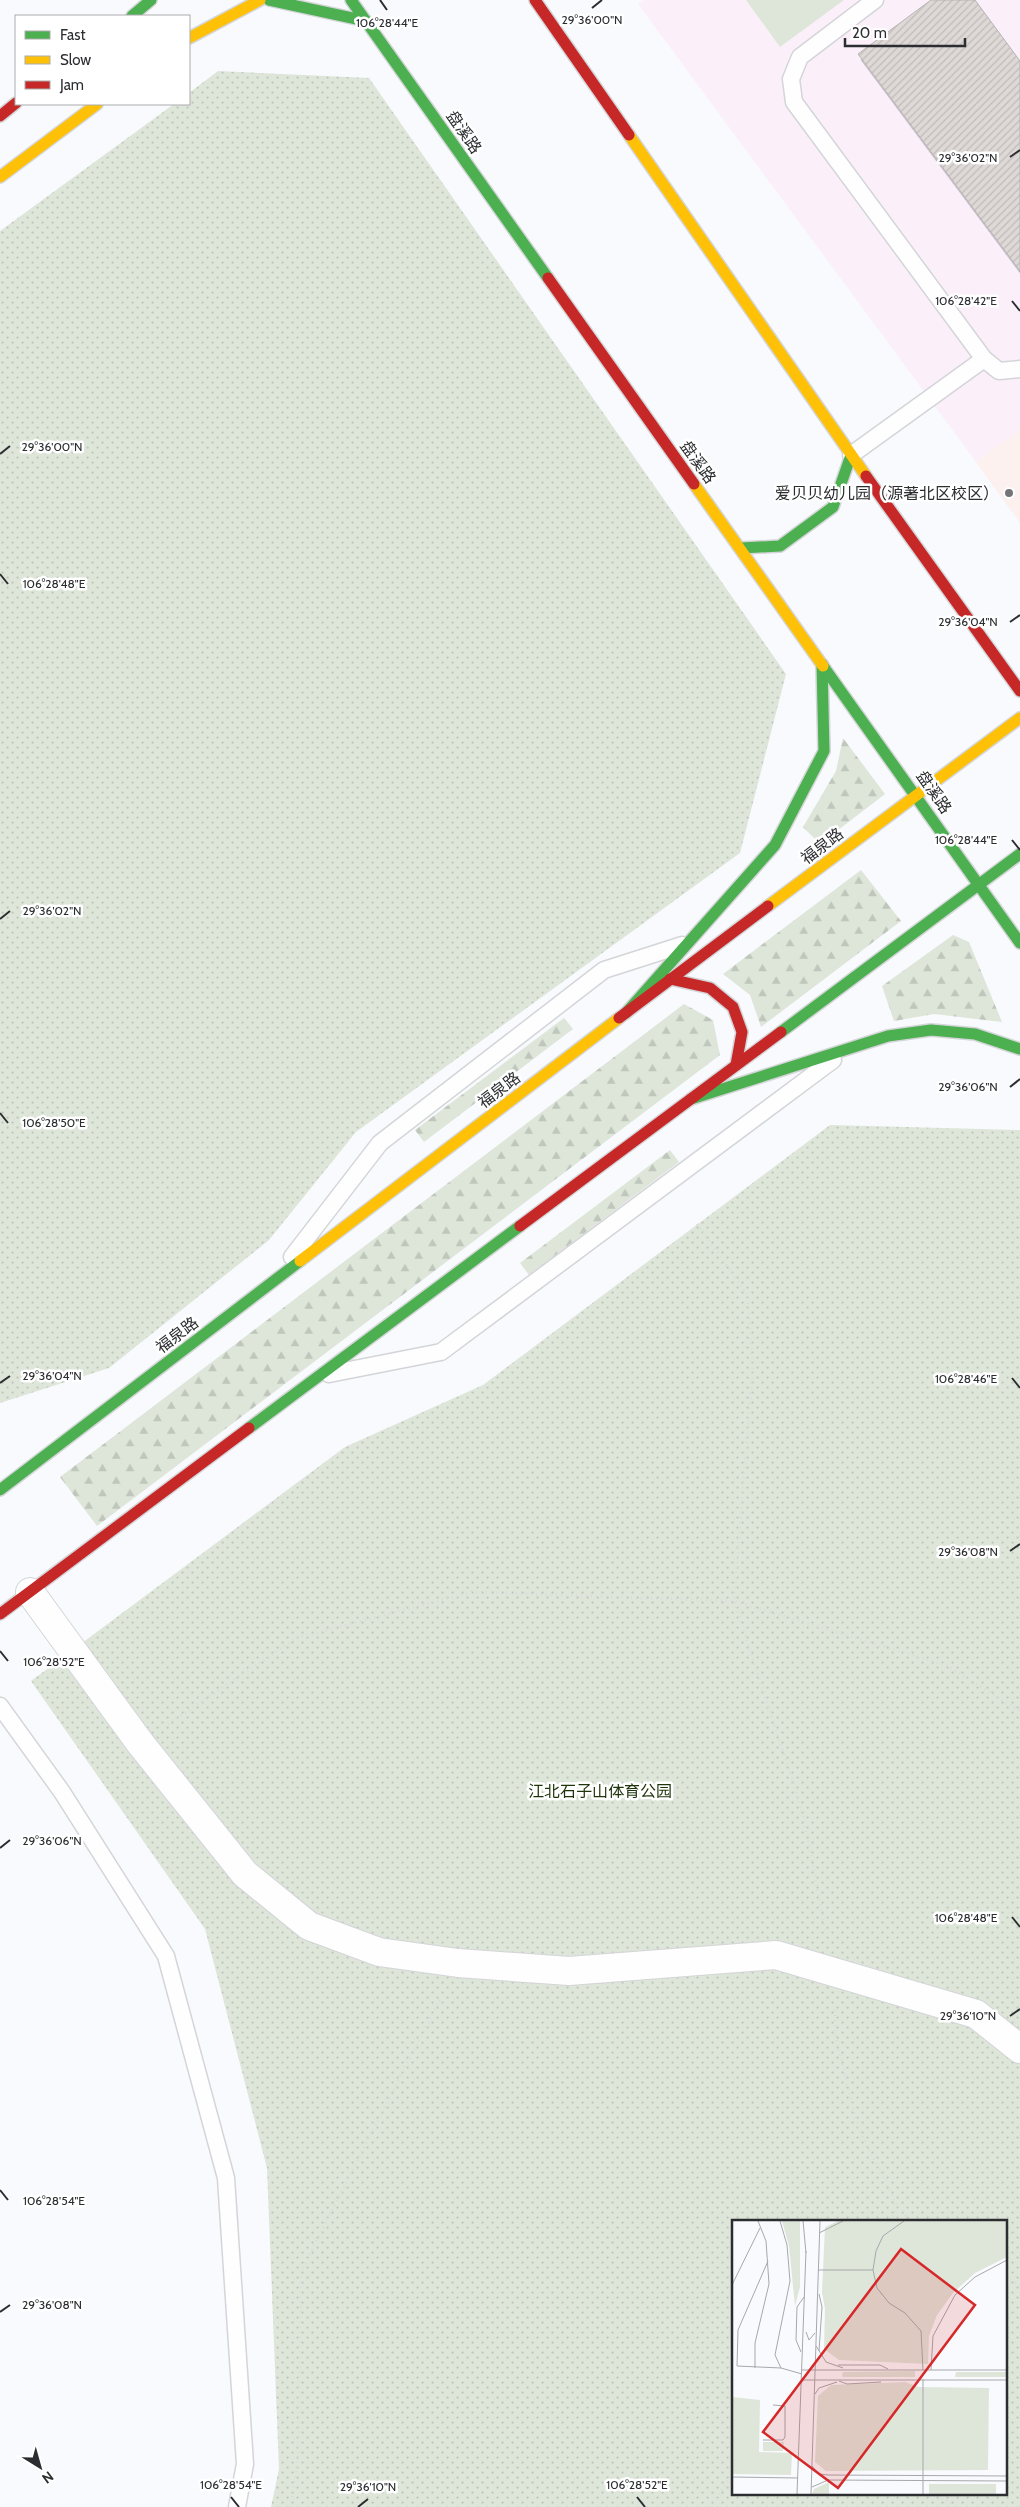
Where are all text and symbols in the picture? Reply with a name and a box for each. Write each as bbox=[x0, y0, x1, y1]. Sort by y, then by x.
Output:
text: 29°36'00"N bbox=[561, 12, 623, 27]
legend bbox=[15, 15, 190, 105]
text: 106°28'44"E bbox=[356, 15, 418, 30]
scale bar bbox=[845, 15, 965, 47]
text: 20 m bbox=[852, 24, 887, 42]
text: Fast bbox=[60, 26, 85, 44]
text: Slow bbox=[60, 51, 91, 69]
text: Jam bbox=[59, 76, 84, 94]
street label: 盘溪路 bbox=[442, 107, 486, 157]
text: 29°36'02"N bbox=[939, 150, 997, 165]
text: 106°28'42"E bbox=[935, 293, 997, 308]
street label: 盘溪路 bbox=[676, 437, 720, 487]
text: 29°36'00"N bbox=[21, 439, 83, 454]
place label: 爱贝贝幼儿园（源著北区校区） bbox=[775, 484, 999, 503]
marker: 爱贝贝幼儿园（源著北区校区） bbox=[1003, 487, 1015, 499]
text: 106°28'48"E bbox=[23, 576, 86, 591]
text: 29°36'04"N bbox=[938, 614, 998, 629]
street label: 盘溪路 bbox=[912, 767, 956, 817]
street label: 福泉路 bbox=[797, 824, 847, 868]
text: 106°28'44"E bbox=[935, 832, 997, 847]
text: 29°36'02"N bbox=[23, 903, 81, 918]
street label: 福泉路 bbox=[474, 1068, 524, 1112]
text: 29°36'06"N bbox=[938, 1079, 998, 1094]
text: 106°28'50"E bbox=[22, 1115, 86, 1130]
street label: 福泉路 bbox=[152, 1313, 202, 1357]
text: 29°36'04"N bbox=[22, 1368, 82, 1383]
text: 106°28'46"E bbox=[935, 1371, 997, 1386]
text: 29°36'08"N bbox=[938, 1544, 998, 1559]
text: 106°28'52"E bbox=[23, 1654, 85, 1669]
park label: 江北石子山体育公园 bbox=[528, 1782, 672, 1801]
text: 29°36'06"N bbox=[22, 1833, 82, 1848]
text: 106°28'48"E bbox=[935, 1910, 998, 1925]
text: 29°36'10"N bbox=[940, 2008, 996, 2023]
text: 106°28'54"E bbox=[23, 2193, 85, 2208]
inset map bbox=[732, 2220, 1008, 2494]
text: 29°36'08"N bbox=[22, 2297, 82, 2312]
north arrow bbox=[15, 2442, 65, 2492]
text: N bbox=[38, 2467, 57, 2488]
text: 106°28'54"E bbox=[200, 2477, 262, 2492]
text: 106°28'52"E bbox=[606, 2477, 668, 2492]
text: 29°36'10"N bbox=[340, 2479, 396, 2494]

